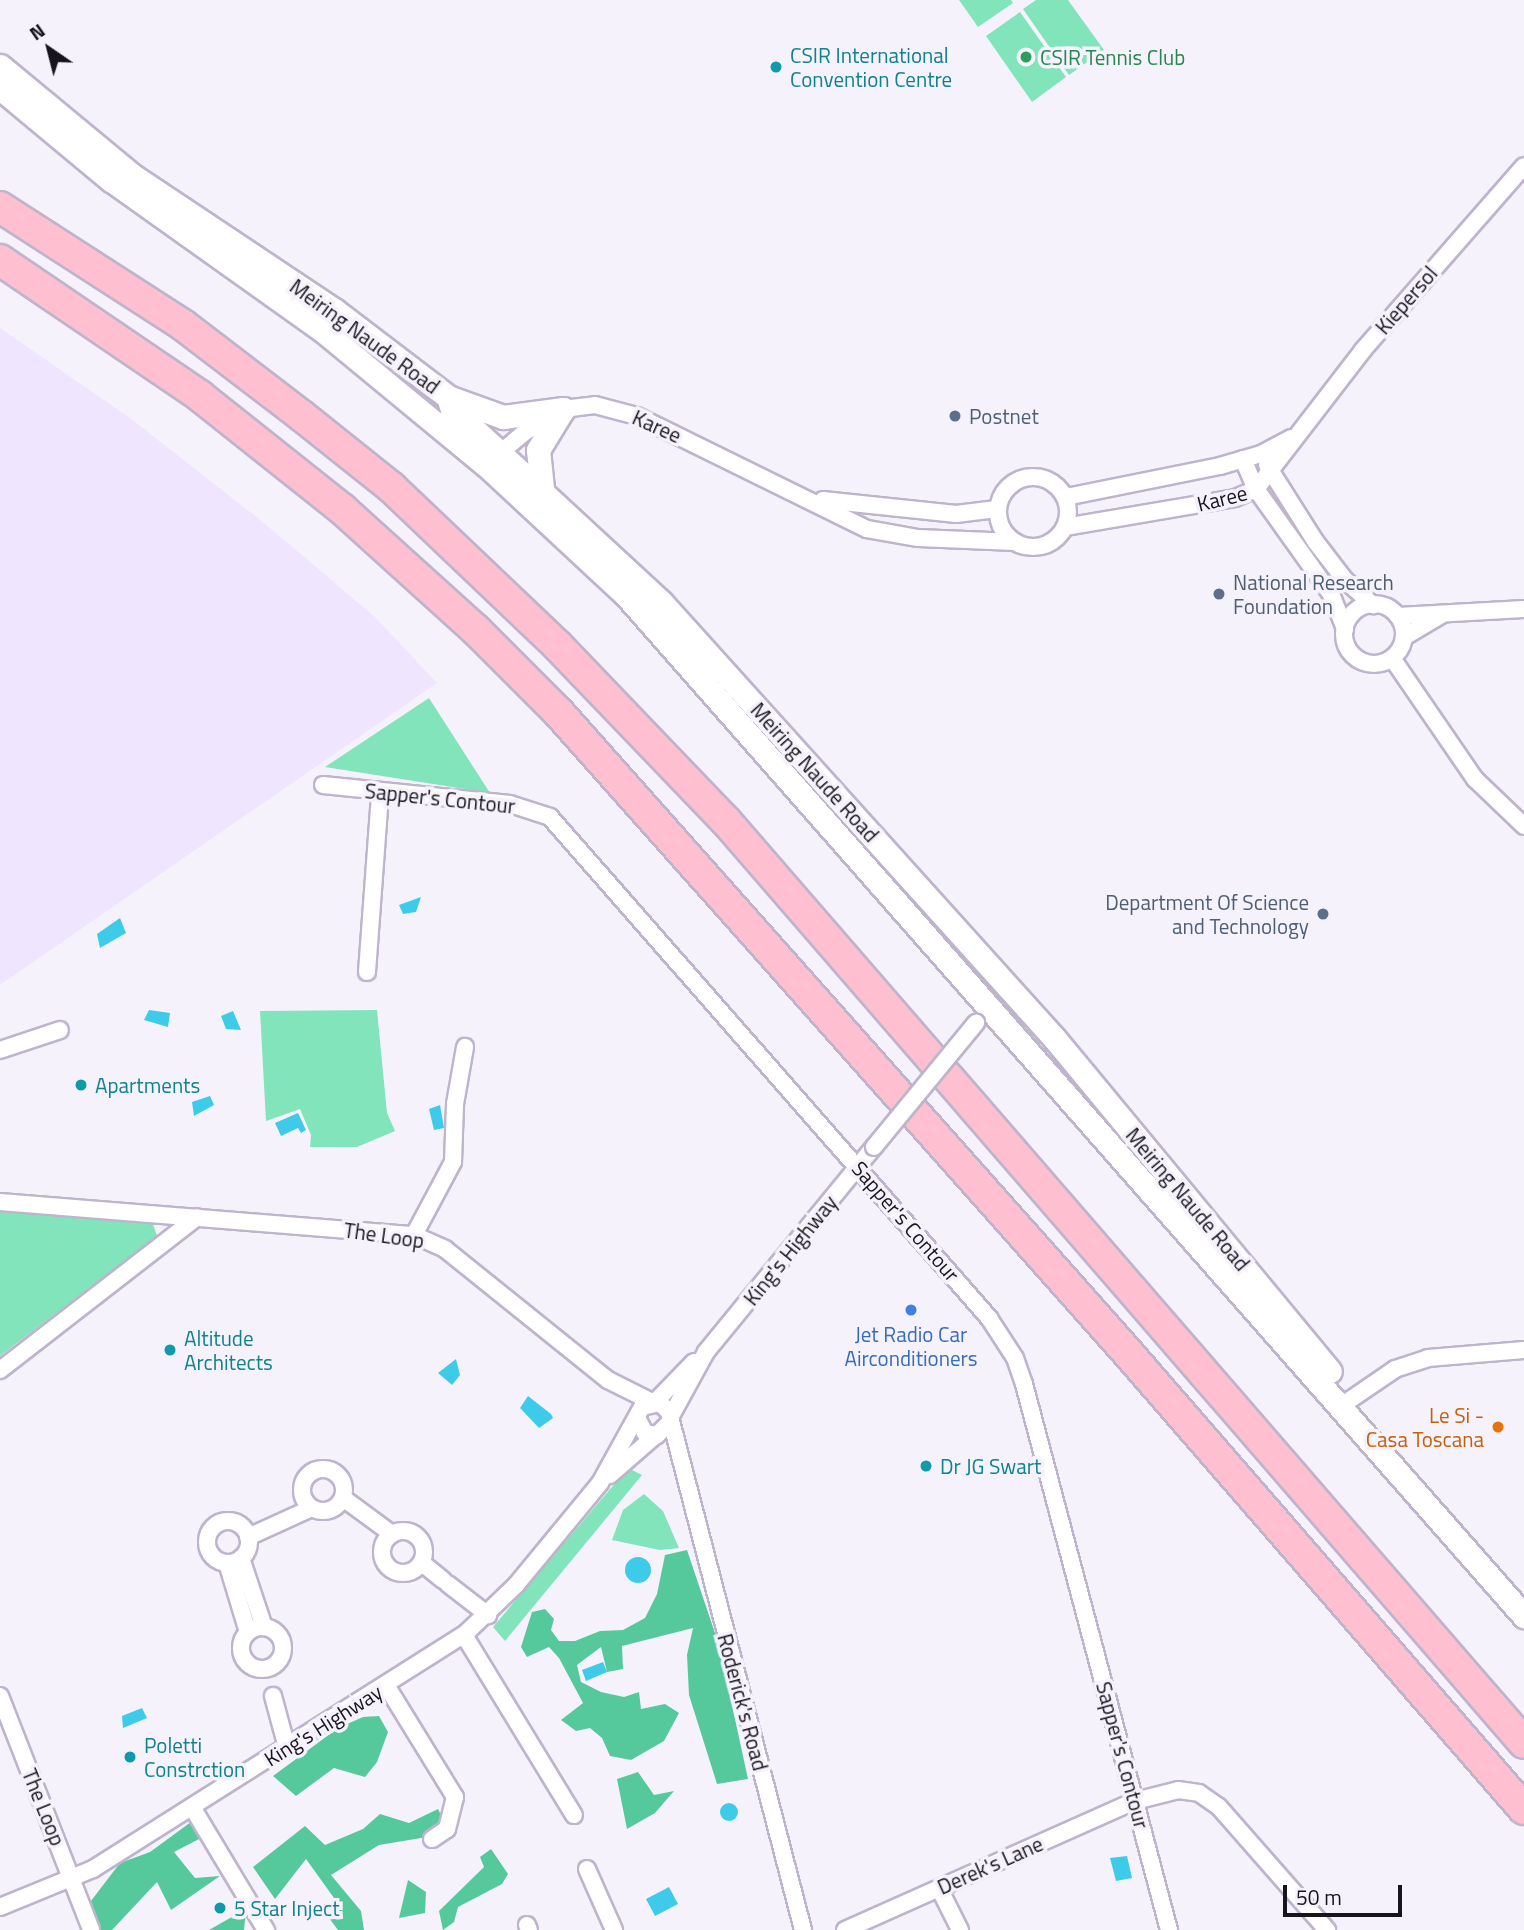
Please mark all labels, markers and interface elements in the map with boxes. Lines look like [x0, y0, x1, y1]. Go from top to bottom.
north arrow [14, 14, 84, 84]
text: N [23, 16, 50, 47]
place label: CSIR International Convention Centre [790, 42, 952, 92]
place label: CSIR Tennis Club [1040, 44, 1185, 70]
marker: CSIR Tennis Club [1018, 49, 1034, 65]
marker: CSIR International Convention Centre [768, 59, 784, 75]
street label: Kiepersol [1370, 261, 1442, 339]
street label: Meiring Naude Road [285, 273, 445, 399]
place label: Postnet [969, 403, 1039, 429]
street label: Karee [629, 404, 685, 448]
marker: Postnet [947, 408, 963, 424]
street label: Karee [1194, 480, 1250, 516]
place label: National Research Foundation [1233, 569, 1394, 619]
marker: National Research Foundation [1211, 586, 1227, 602]
street label: Meiring Naude Road [746, 697, 884, 847]
street label: Sapper's Contour [364, 778, 516, 818]
place label: Department Of Science and Technology [1105, 889, 1309, 939]
marker: Department Of Science and Technology [1315, 906, 1331, 922]
place label: Apartments [95, 1072, 200, 1098]
marker: Apartments [73, 1077, 89, 1093]
street label: Meiring Naude Road [1121, 1122, 1255, 1276]
street label: Sapper's Contour [847, 1156, 965, 1286]
street label: King's Highway [738, 1190, 842, 1310]
street label: The Loop [342, 1217, 426, 1253]
marker: Jet Radio Car Airconditioners [903, 1302, 919, 1318]
place label: Jet Radio Car Airconditioners [844, 1321, 978, 1371]
place label: Altitude Architects [184, 1325, 273, 1375]
marker: Altitude Architects [162, 1342, 178, 1358]
place label: Le Si - Casa Toscana [1366, 1402, 1484, 1452]
marker: Le Si - Casa Toscana [1490, 1419, 1506, 1435]
place label: Dr JG Swart [940, 1453, 1041, 1479]
marker: Dr JG Swart [918, 1458, 934, 1474]
street label: Roderick's Road [713, 1631, 773, 1773]
street label: King's Highway [259, 1679, 387, 1771]
street label: Sapper's Contour [1091, 1679, 1155, 1831]
place label: Poletti Constrction [144, 1732, 245, 1782]
marker: Poletti Constrction [122, 1749, 138, 1765]
street label: The Loop [17, 1765, 71, 1849]
street label: Derek's Lane [933, 1831, 1047, 1899]
scale bar [1286, 1870, 1405, 1914]
text: 50 m [1296, 1881, 1342, 1913]
place label: 5 Star Inject [234, 1895, 340, 1921]
marker: 5 Star Inject [212, 1900, 228, 1916]

